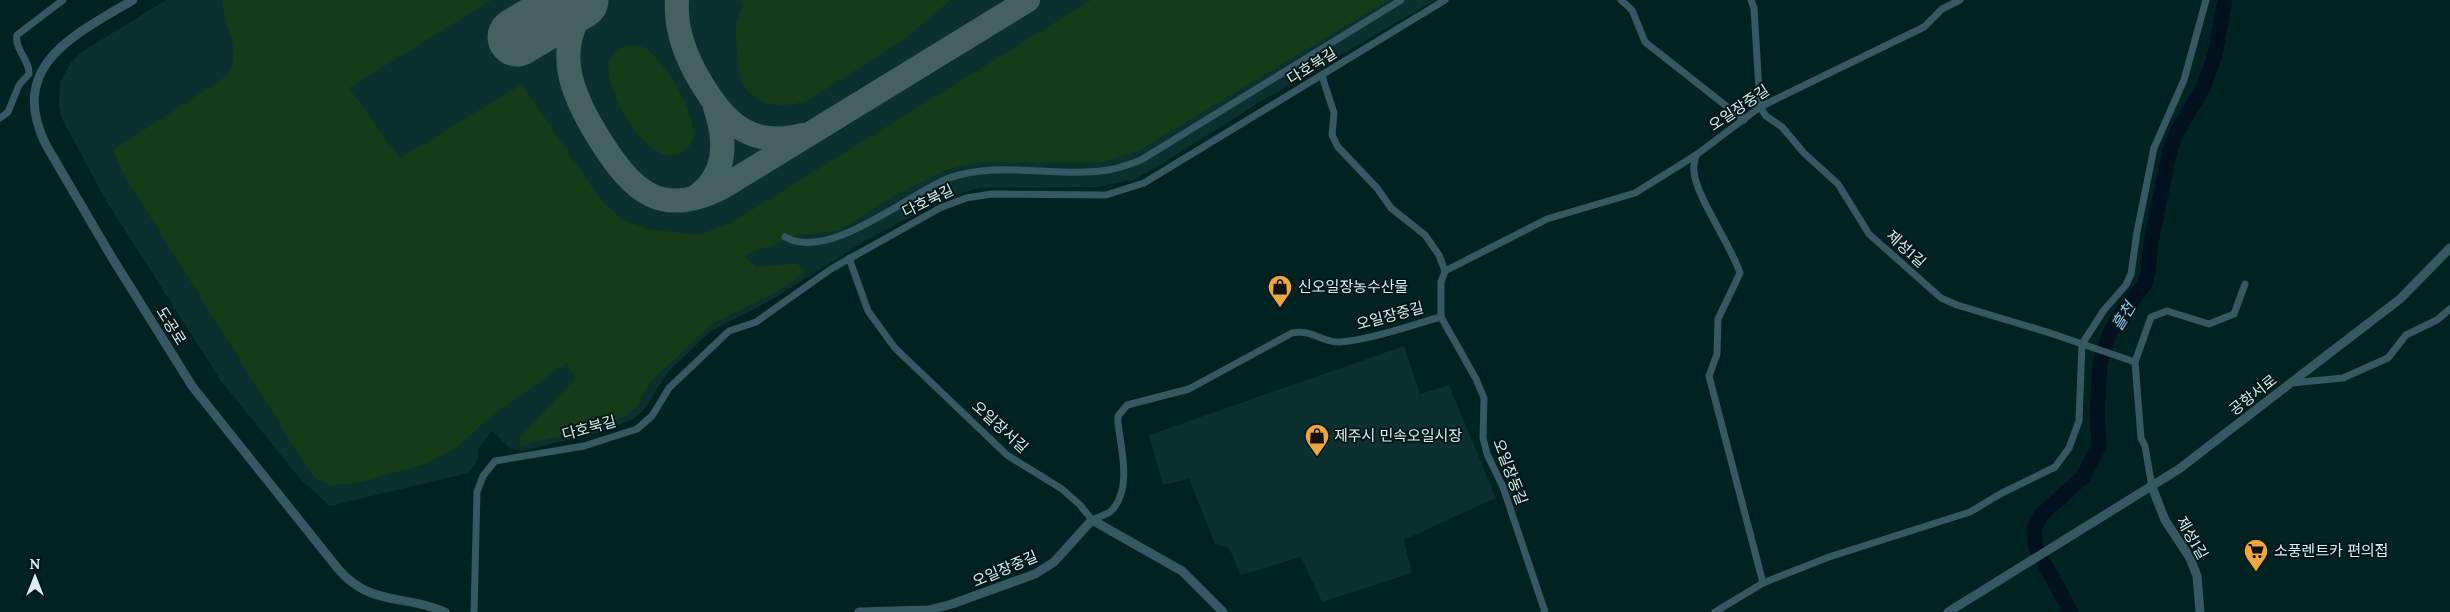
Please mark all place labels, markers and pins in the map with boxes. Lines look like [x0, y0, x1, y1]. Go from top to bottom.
shop icon: 신오일장농수산물 [1267, 274, 1293, 308]
place label: 신오일장농수산물 [1298, 277, 1408, 296]
shop icon: 제주시 민속오일시장 [1304, 423, 1330, 457]
place label: 제주시 민속오일시장 [1334, 426, 1462, 445]
supermarket icon: 소풍렌트카 편의접 [2243, 538, 2269, 572]
place label: 소풍렌트카 편의접 [2274, 541, 2388, 560]

